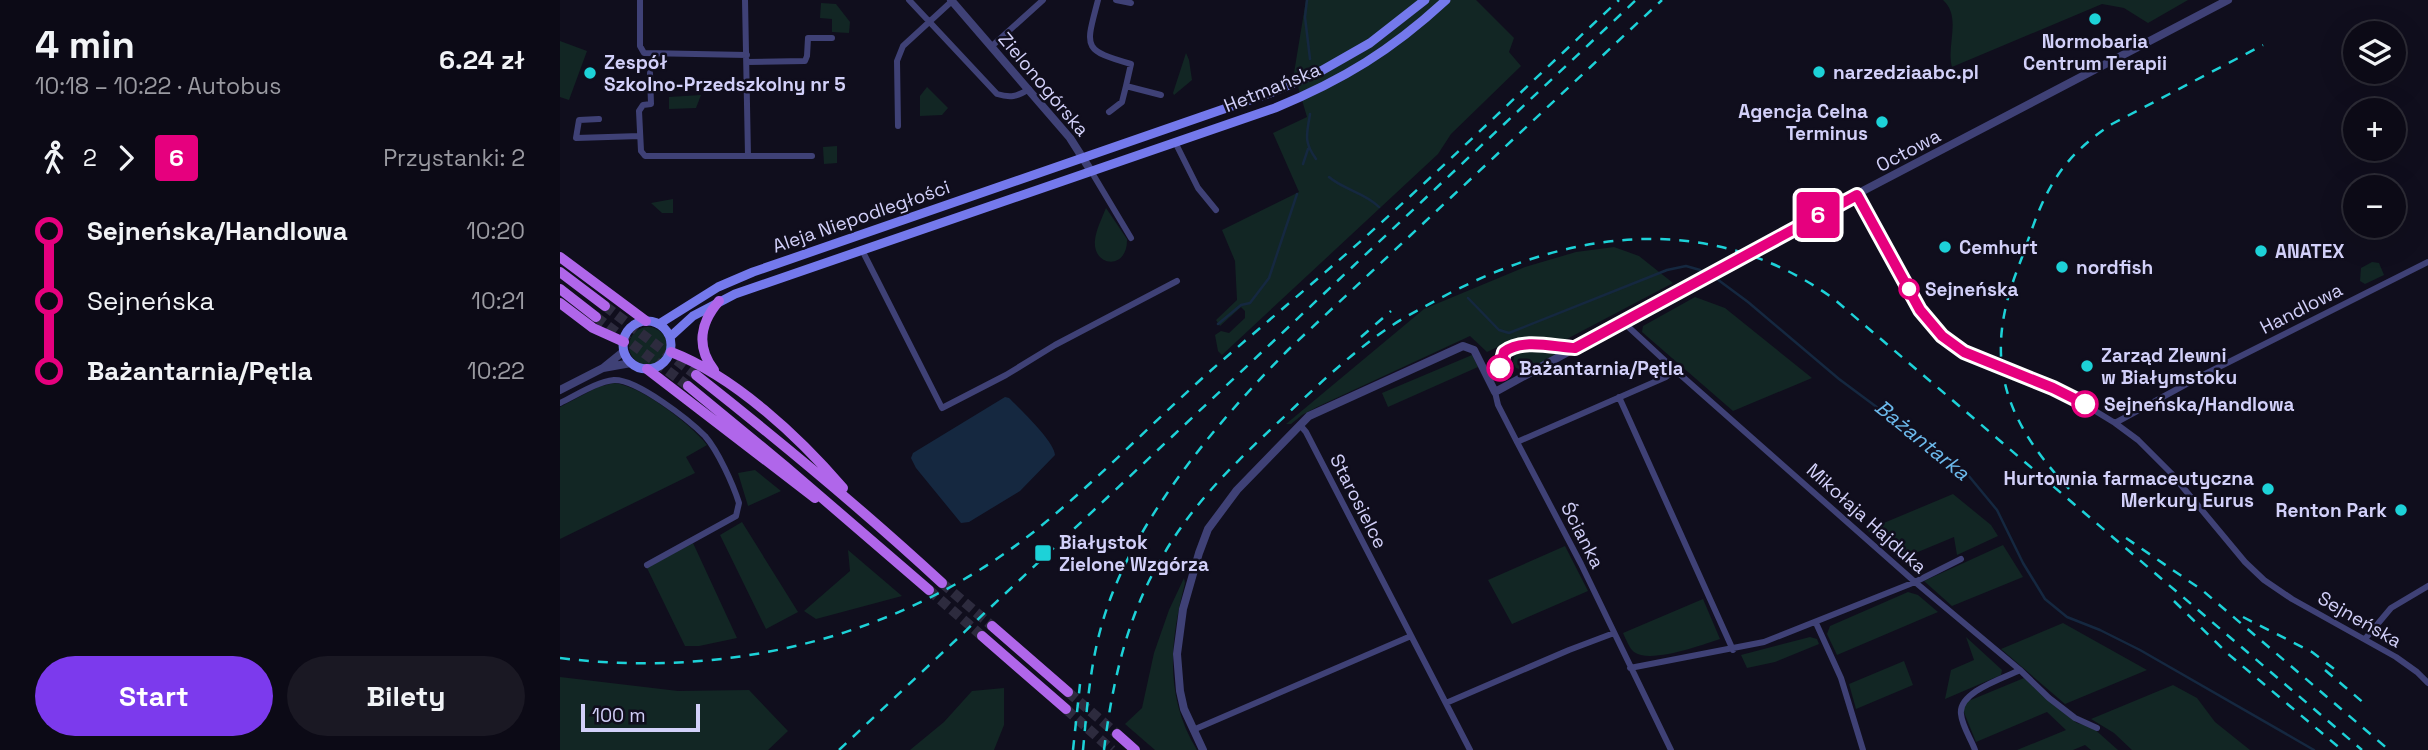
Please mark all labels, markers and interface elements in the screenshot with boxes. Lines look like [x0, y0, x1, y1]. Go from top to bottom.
marker: Normobaria Centrum Terapii [2087, 11, 2103, 27]
text: 4 min [35, 21, 135, 69]
map controls [2343, 21, 2406, 238]
button: layers [2343, 21, 2406, 84]
street label: Zielonogórska [993, 27, 1095, 142]
place label: Normobaria Centrum Terapii [2023, 29, 2167, 76]
text: 6.24 zł [439, 43, 525, 77]
place label: Zespół Szkolno-Przedszkolny nr 5 [604, 50, 846, 97]
street label: Hetmańska [1220, 57, 1324, 118]
place label: narzedziaabc.pl [1833, 60, 1979, 85]
marker: narzedziaabc.pl [1811, 64, 1827, 80]
marker: Zespół Szkolno-Przedszkolny nr 5 [582, 65, 598, 81]
text: 10:18 – 10:22 · Autobus [35, 71, 281, 101]
button: + [2343, 98, 2406, 161]
place label: Agencja Celna Terminus [1738, 99, 1868, 146]
marker: Agencja Celna Terminus [1874, 114, 1890, 130]
street label: Octowa [1872, 123, 1945, 178]
icon: walk [35, 139, 73, 177]
icon: forward [107, 139, 145, 177]
text: 6 [169, 142, 184, 173]
text: 2 [83, 143, 97, 173]
text: Przystanki: 2 [383, 143, 525, 173]
street label: Aleja Niepodległości [769, 174, 953, 259]
button: − [2343, 175, 2406, 238]
line badge: 6 [1795, 192, 1841, 238]
text: 6 [1811, 199, 1825, 230]
text: Sejneńska/Handlowa [87, 214, 348, 248]
text: 10:20 [466, 216, 525, 246]
place label: Cemhurt [1959, 235, 2038, 260]
marker: Cemhurt [1937, 239, 1953, 255]
place label: ANATEX [2275, 239, 2345, 264]
marker: ANATEX [2253, 243, 2269, 259]
place label: nordfish [2076, 255, 2153, 280]
marker: nordfish [2054, 259, 2070, 275]
place label: Sejneńska [1925, 277, 2018, 302]
street label: Handlowa [2256, 277, 2347, 340]
marker: Sejneńska [1899, 279, 1919, 299]
text: Sejneńska [87, 284, 214, 318]
text: 10:21 [471, 286, 525, 316]
place label: Zarząd Zlewni w Białymstoku [2101, 343, 2237, 390]
text: Bażantarnia/Pętla [87, 354, 312, 388]
marker: Bażantarnia/Pętla [1487, 355, 1513, 381]
text: 10:22 [467, 356, 525, 386]
place label: Bażantarnia/Pętla [1519, 356, 1684, 381]
marker: Zarząd Zlewni w Białymstoku [2079, 358, 2095, 374]
marker: Sejneńska/Handlowa [2072, 391, 2098, 417]
place label: Sejneńska/Handlowa [2104, 392, 2295, 417]
water label: Bażantarka [1869, 393, 1976, 487]
street label: Starosielce [1324, 450, 1393, 553]
street label: Mikołaja Hajduka [1801, 458, 1932, 579]
place label: Hurtownia farmaceutyczna Merkury Eurus [2004, 466, 2254, 513]
marker: Hurtownia farmaceutyczna Merkury Eurus [2260, 481, 2276, 497]
street label: Ścianka [1555, 498, 1610, 573]
place label: Renton Park [2276, 498, 2387, 523]
marker: Renton Park [2393, 502, 2409, 518]
place label: Białystok Zielone Wzgórza [1059, 530, 1209, 577]
marker: Białystok Zielone Wzgórza [1033, 543, 1053, 563]
street label: Sejneńska [2313, 585, 2406, 654]
button: Start [35, 656, 273, 736]
button: Bilety [287, 656, 525, 736]
scale bar [581, 701, 700, 733]
text: 100 m [592, 703, 646, 728]

